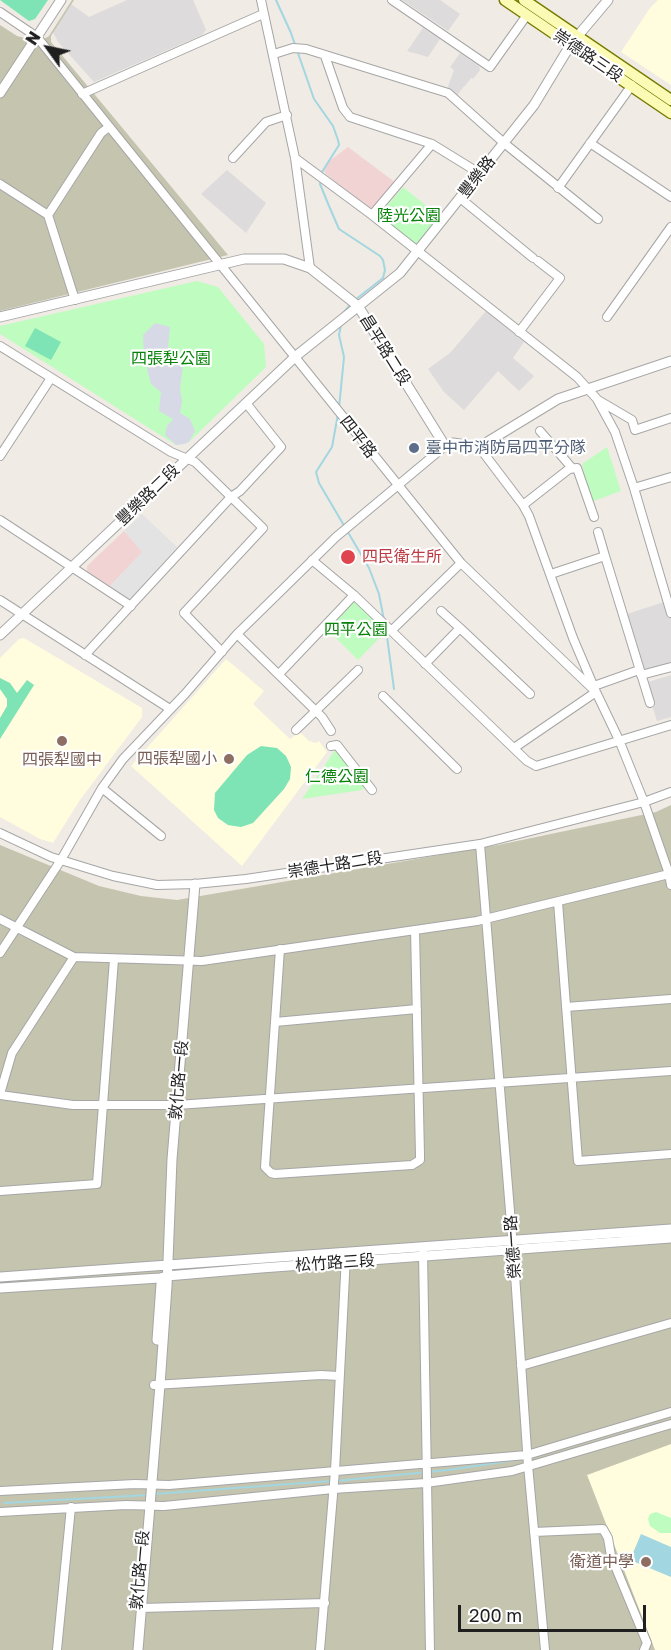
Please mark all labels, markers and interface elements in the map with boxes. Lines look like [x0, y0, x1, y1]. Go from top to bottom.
north arrow [18, 18, 78, 78]
street label: 崇德路三段 [549, 26, 627, 86]
text: N [21, 28, 45, 49]
street label: 豐樂路 [455, 152, 499, 202]
park label: 陸光公園 [377, 206, 441, 226]
street label: 昌平路二段 [356, 311, 414, 389]
park label: 四張犁公園 [131, 349, 211, 369]
street label: 四平路 [336, 412, 380, 462]
place label: 臺中市消防局四平分隊 [426, 438, 586, 458]
marker: 臺中市消防局四平分隊 [407, 441, 421, 455]
street label: 豐樂路二段 [113, 460, 183, 530]
place label: 四民衛生所 [362, 547, 442, 567]
marker: 四民衛生所 [339, 548, 357, 566]
park label: 四平公園 [324, 620, 388, 640]
marker: 四張犁國中 [55, 734, 69, 748]
place label: 四張犁國小 [137, 749, 217, 769]
place label: 四張犁國中 [22, 750, 102, 770]
marker: 四張犁國小 [222, 752, 236, 766]
park label: 仁德公園 [305, 767, 369, 787]
street label: 崇德十路二段 [286, 848, 384, 882]
street label: 敦化路一段 [166, 1039, 192, 1121]
street label: 榮德一路 [501, 1214, 525, 1280]
street label: 松竹路三段 [294, 1251, 376, 1275]
street label: 敦化路一段 [127, 1529, 153, 1611]
place label: 衛道中學 [570, 1552, 634, 1572]
marker: 衛道中學 [639, 1555, 653, 1569]
scale bar [461, 1593, 648, 1631]
text: 200 m [469, 1604, 522, 1626]

